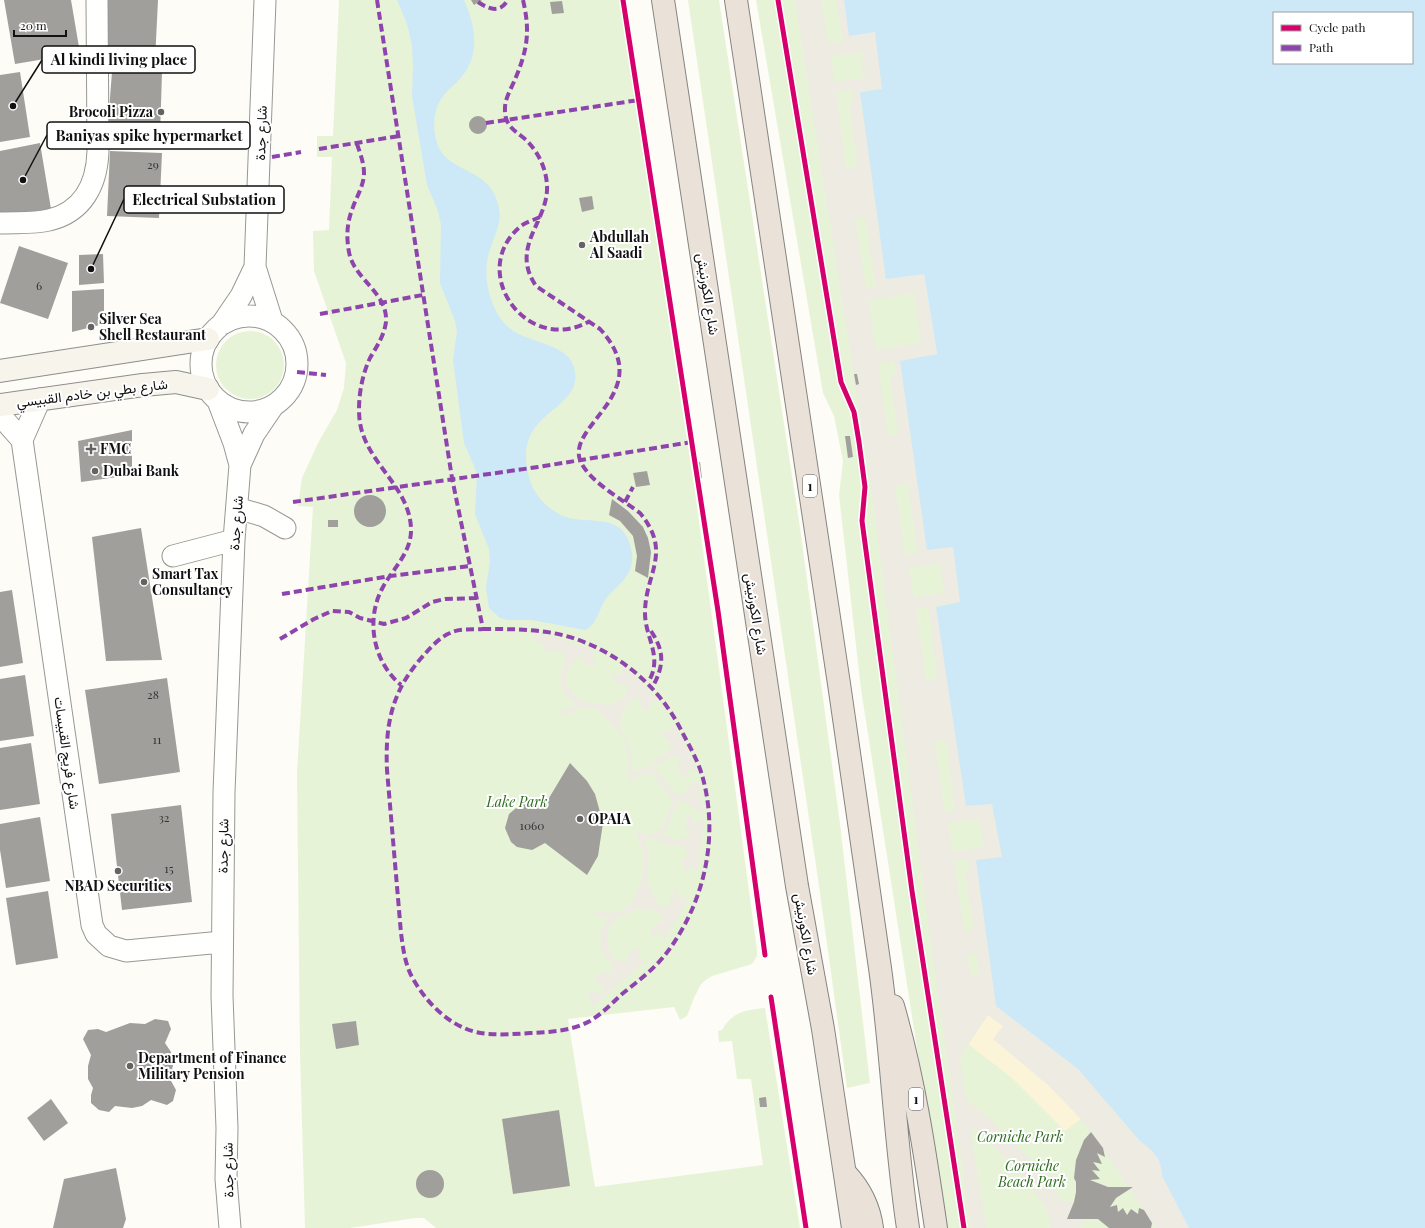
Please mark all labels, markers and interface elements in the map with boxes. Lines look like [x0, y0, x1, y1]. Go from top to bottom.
scale bar [14, 12, 66, 38]
legend [1273, 12, 1413, 64]
text: 20 m [20, 17, 47, 33]
text: Cycle path [1309, 19, 1366, 35]
text: Path [1309, 39, 1333, 55]
callout: Al kindi living place [42, 46, 195, 73]
text: Al kindi living place [50, 49, 188, 69]
place label: Brocoli Pizza [69, 102, 154, 121]
street label: شارع جدة [250, 105, 273, 161]
marker: Brocoli Pizza [156, 107, 166, 117]
callout: Baniyas spike hypermarket [47, 122, 250, 149]
text: Baniyas spike hypermarket [56, 125, 243, 145]
house number: 29 [147, 156, 159, 172]
callout: Electrical Substation [124, 186, 284, 213]
text: Electrical Substation [132, 189, 277, 209]
place label: Abdullah Al Saadi [589, 227, 649, 262]
marker: Abdullah Al Saadi [577, 240, 587, 250]
street label: شارع الكورنيش [691, 252, 724, 336]
house number: 6 [36, 277, 42, 293]
place label: Silver Sea Shell Restaurant [99, 309, 206, 344]
marker: Silver Sea Shell Restaurant [86, 322, 96, 332]
street label: شارع بطي بن خادم القبيسي [15, 374, 169, 414]
place label: FMC [100, 439, 131, 458]
marker: FMC [85, 443, 97, 455]
place label: Dubai Bank [103, 461, 180, 480]
marker: Dubai Bank [90, 466, 100, 476]
road number: 1 [803, 475, 817, 497]
street label: شارع جدة [224, 495, 249, 551]
place label: Smart Tax Consultancy [152, 564, 233, 599]
street label: شارع الكورنيش [739, 572, 772, 656]
marker: Smart Tax Consultancy [139, 577, 149, 587]
house number: 28 [147, 686, 159, 702]
street label: شارع فريج القبيسات [48, 695, 85, 811]
house number: 11 [153, 731, 162, 747]
park label: Lake Park [486, 792, 547, 811]
house number: 32 [158, 809, 170, 825]
place label: OPAIA [588, 809, 631, 828]
marker: OPAIA [575, 814, 585, 824]
house number: 1060 [519, 817, 545, 833]
street label: شارع جدة [213, 818, 234, 874]
house number: 15 [164, 860, 174, 876]
marker: NBAD Securities [113, 866, 123, 876]
place label: NBAD Securities [65, 876, 171, 895]
street label: شارع الكورنيش [788, 892, 823, 977]
place label: Department of Finance Military Pension [138, 1048, 287, 1083]
marker: Department of Finance Military Pension [125, 1061, 135, 1071]
road number: 1 [909, 1088, 923, 1110]
park label: Corniche Park [977, 1127, 1063, 1146]
street label: شارع جدة [218, 1142, 239, 1198]
park label: Corniche Beach Park [997, 1156, 1066, 1191]

